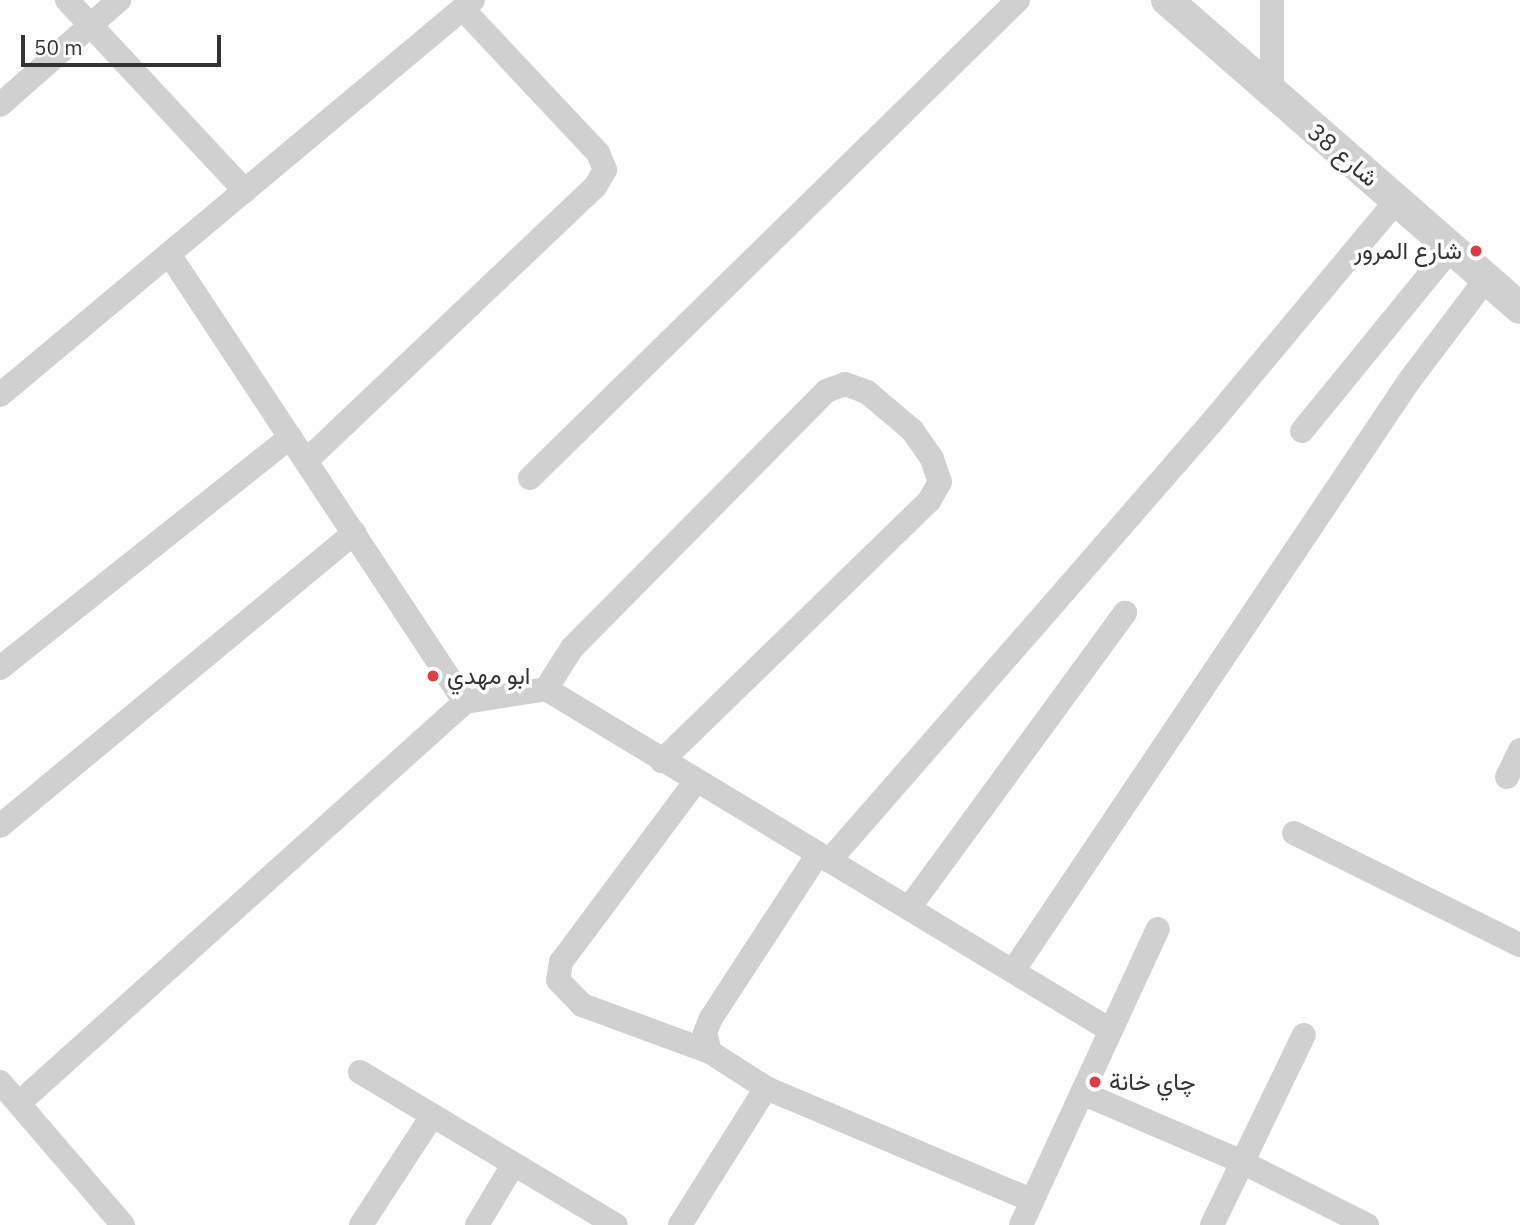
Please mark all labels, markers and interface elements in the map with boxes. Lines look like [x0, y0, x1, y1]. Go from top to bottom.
scale bar [24, 21, 224, 65]
text: 50 m [34, 33, 83, 61]
street label: شارع 38 [1302, 117, 1384, 193]
place label: شارع المرور [1354, 237, 1462, 265]
marker: شارع المرور [1468, 243, 1484, 259]
place label: ابو مهدي [447, 662, 530, 690]
marker: ابو مهدي [425, 668, 441, 684]
place label: چاي خانة [1109, 1068, 1196, 1096]
marker: چاي خانة [1087, 1074, 1103, 1090]

